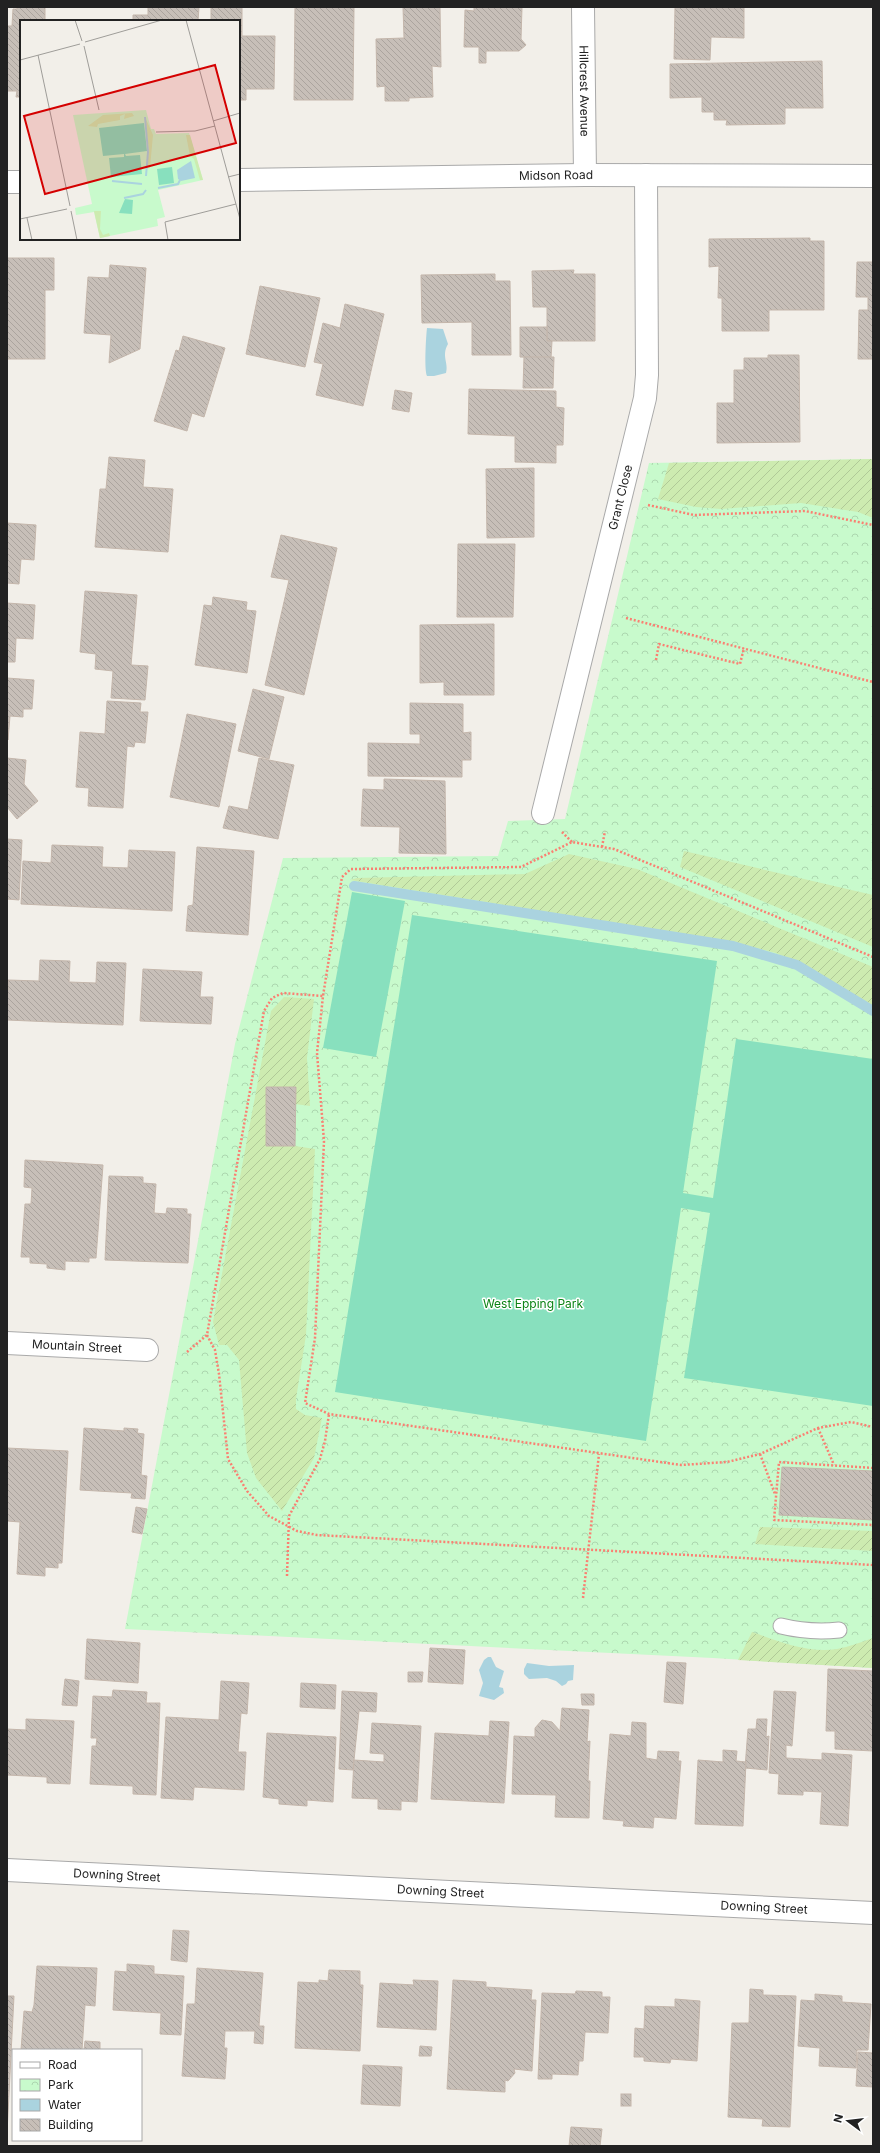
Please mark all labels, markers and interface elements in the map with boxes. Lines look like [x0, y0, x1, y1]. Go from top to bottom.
inset map [20, 20, 240, 240]
street label: Hillcrest Avenue [576, 45, 593, 137]
street label: Midson Road [519, 167, 593, 183]
street label: Grant Close [605, 463, 635, 532]
park label: West Epping Park [483, 1296, 583, 1311]
street label: Mountain Street [31, 1336, 122, 1356]
street label: Downing Street [73, 1865, 161, 1885]
street label: Downing Street [397, 1881, 484, 1901]
street label: Downing Street [720, 1897, 808, 1917]
legend [12, 2049, 142, 2141]
text: Road [48, 2057, 77, 2072]
text: Park [48, 2077, 74, 2092]
text: Water [48, 2097, 82, 2112]
north arrow [828, 2101, 868, 2141]
text: N [830, 2113, 846, 2124]
text: Building [48, 2117, 93, 2132]

